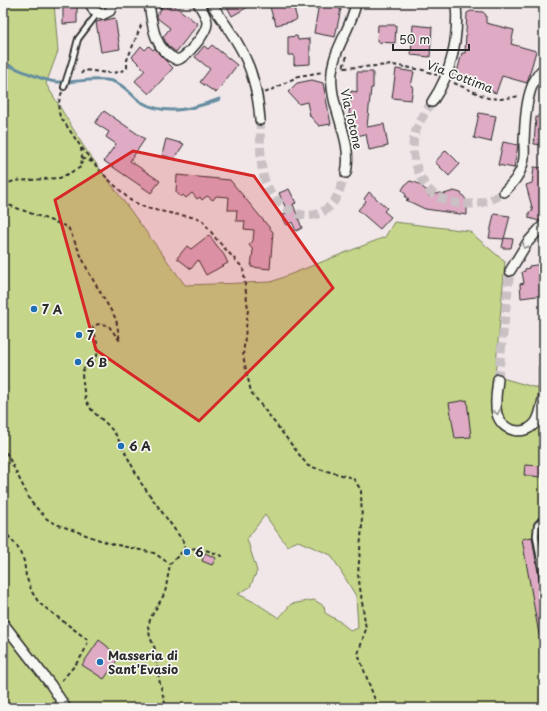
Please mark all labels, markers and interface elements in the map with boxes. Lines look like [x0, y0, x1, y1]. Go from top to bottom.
scale bar [393, 26, 469, 52]
text: 50 m [399, 30, 430, 48]
street label: Via Cottima [424, 55, 496, 97]
street label: Via Totone [336, 87, 368, 151]
one-way arrow [523, 242, 530, 249]
place label: 7 A [42, 300, 63, 318]
marker: 7 A [29, 304, 39, 314]
place label: 7 [87, 326, 94, 344]
marker: 7 [74, 330, 84, 340]
place label: 6 B [86, 353, 107, 371]
marker: 6 B [73, 357, 83, 367]
one-way arrow [493, 408, 501, 415]
place label: 6 A [129, 437, 151, 455]
marker: 6 A [116, 441, 126, 451]
place label: 6 [195, 543, 204, 561]
marker: 6 [182, 547, 192, 557]
place label: Masseria di Sant'Evasio [108, 646, 178, 678]
marker: Masseria di Sant'Evasio [95, 657, 105, 667]

